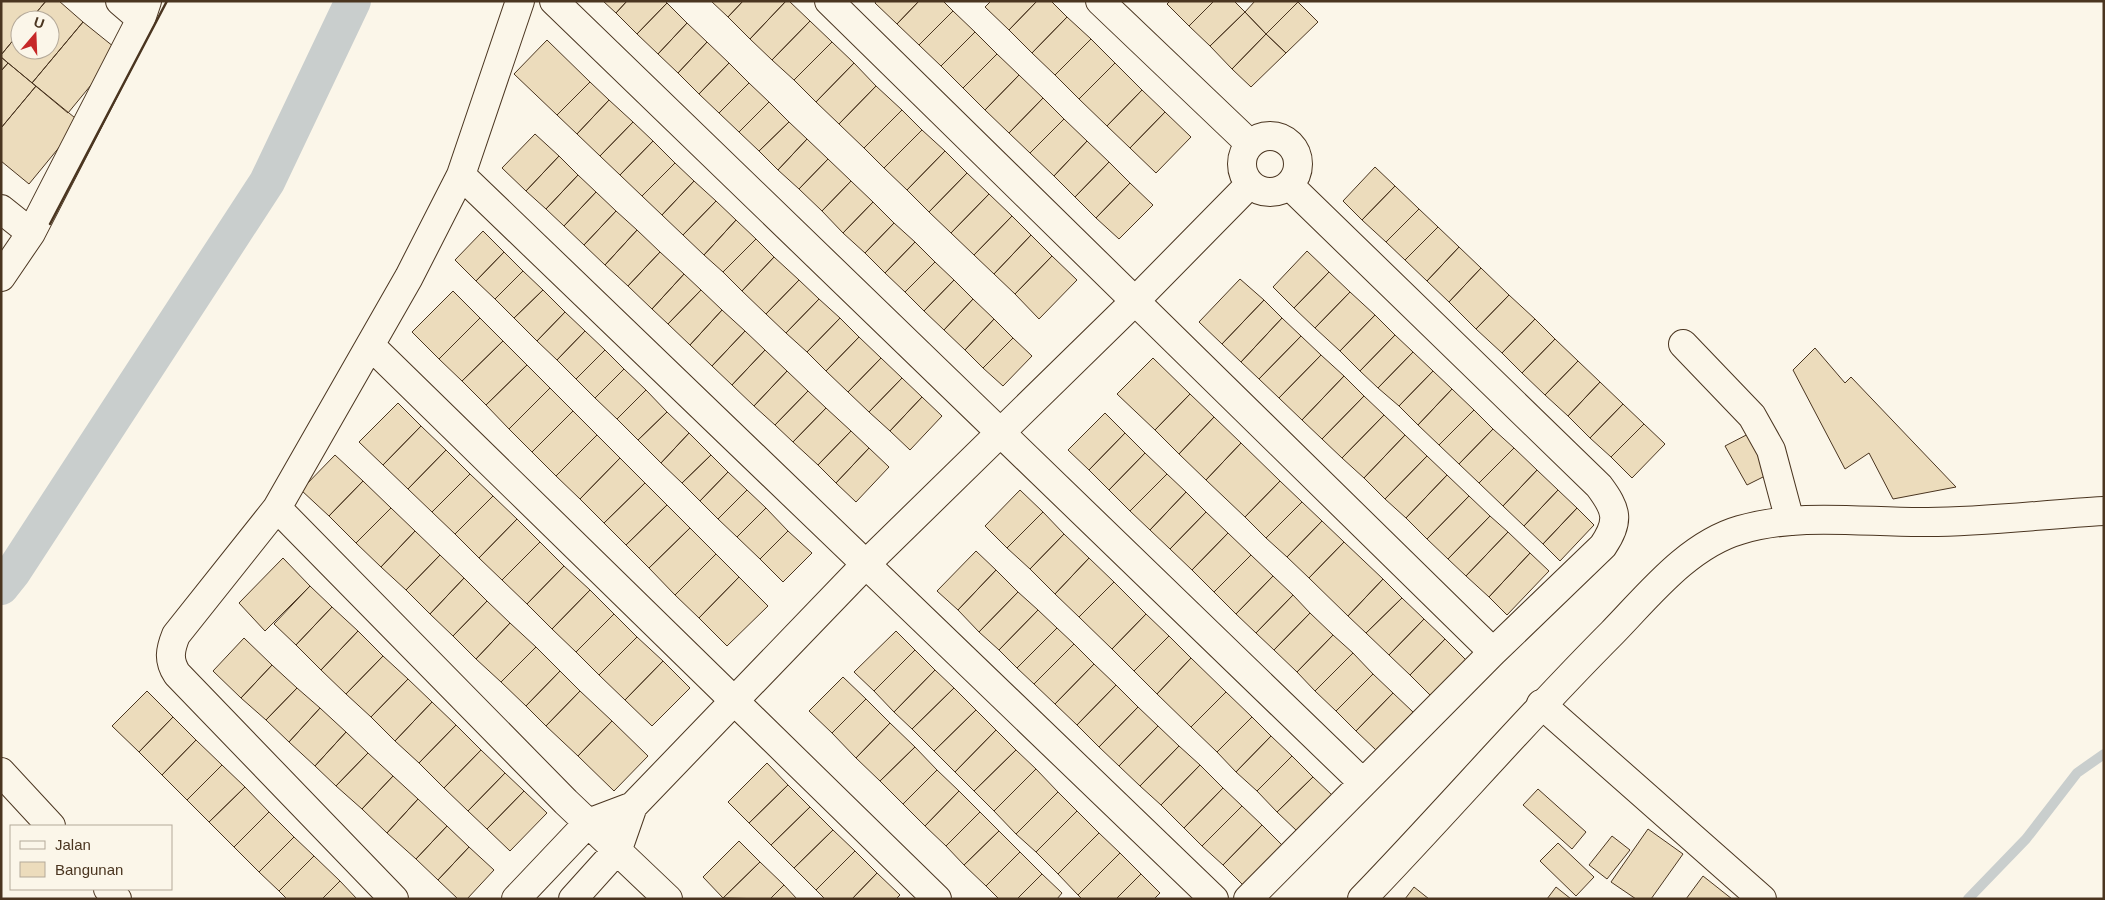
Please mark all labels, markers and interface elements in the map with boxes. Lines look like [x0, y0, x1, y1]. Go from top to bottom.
north arrow [10, 10, 60, 60]
text: U [32, 13, 47, 32]
legend [10, 825, 172, 890]
text: Jalan [55, 836, 91, 853]
text: Bangunan [55, 861, 123, 878]

